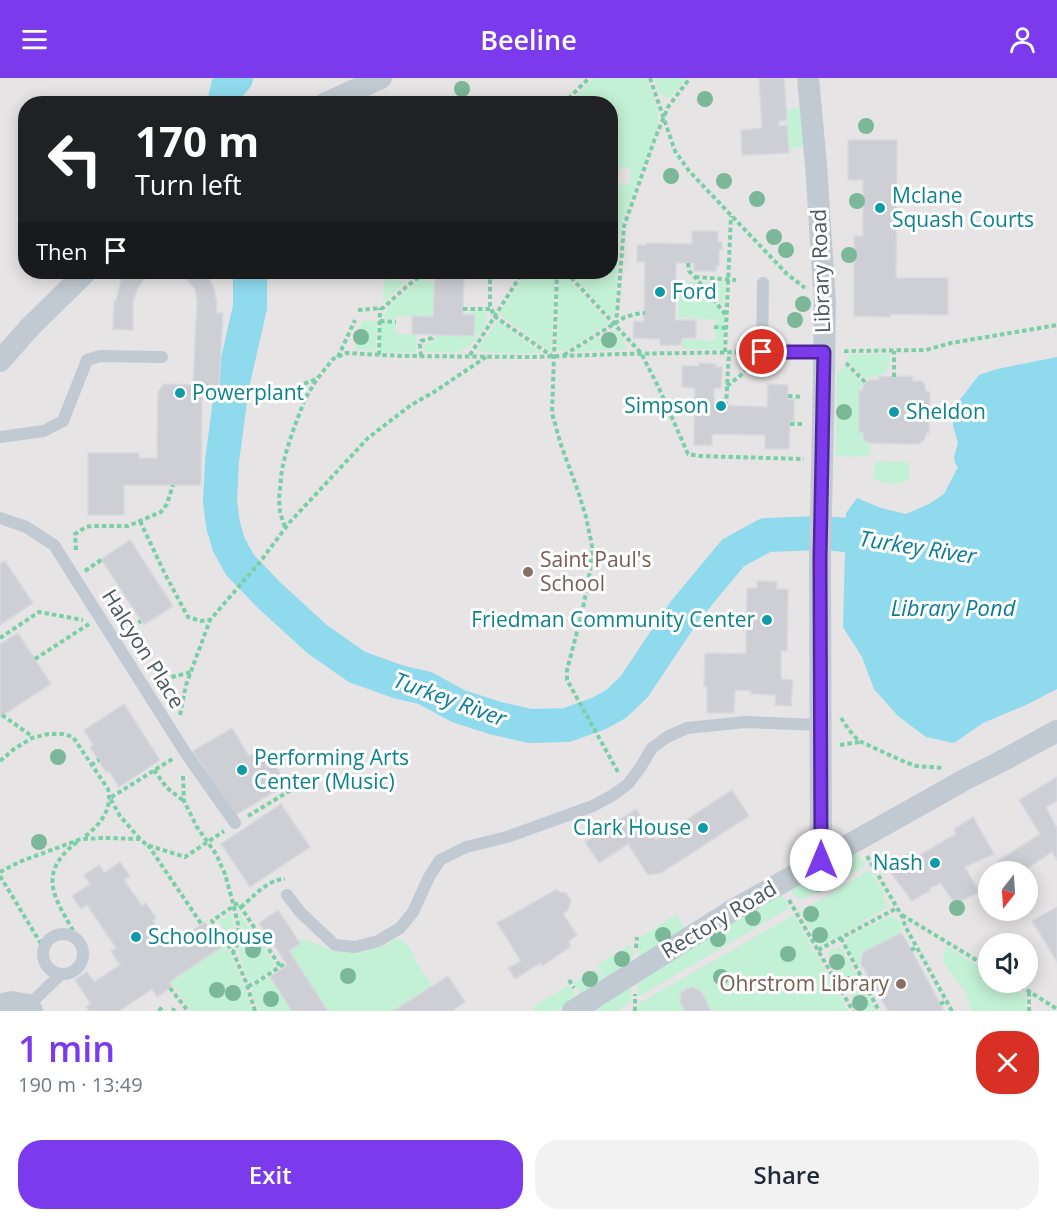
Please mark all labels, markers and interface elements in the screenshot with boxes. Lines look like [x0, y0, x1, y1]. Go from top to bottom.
text: Beeline [480, 21, 577, 58]
icon: menu [18, 23, 51, 56]
icon: person [1006, 23, 1039, 56]
text: 170 m [135, 112, 259, 169]
icon: left [36, 120, 114, 198]
text: Turn left [135, 166, 242, 203]
place label: Mclane Squash Courts [892, 181, 1034, 233]
marker: Mclane Squash Courts [873, 201, 887, 215]
street label: Library Road [804, 209, 836, 334]
icon: arrive [99, 234, 132, 267]
text: Then [36, 236, 87, 266]
place label: Ford [672, 277, 717, 305]
marker: Ford [653, 285, 667, 299]
pin [736, 326, 787, 377]
icon: arrive [745, 335, 778, 368]
place label: Powerplant [192, 378, 304, 406]
marker: Powerplant [173, 386, 187, 400]
place label: Simpson [624, 391, 709, 419]
place label: Sheldon [906, 397, 986, 425]
marker: Simpson [714, 399, 728, 413]
marker: Sheldon [887, 405, 901, 419]
water label: Turkey River [858, 522, 980, 570]
place label: Saint Paul's School [540, 545, 651, 597]
marker: Saint Paul's School [521, 565, 535, 579]
street label: Halcyon Place [96, 584, 192, 713]
water label: Library Pond [891, 592, 1017, 622]
place label: Friedman Community Center [471, 605, 755, 633]
marker: Friedman Community Center [760, 613, 774, 627]
water label: Turkey River [390, 664, 512, 733]
place label: Performing Arts Center (Music) [254, 743, 409, 795]
marker: Performing Arts Center (Music) [235, 763, 249, 777]
place label: Clark House [573, 813, 691, 841]
marker: Clark House [696, 821, 710, 835]
position arrow [789, 828, 853, 892]
place label: Nash [873, 848, 923, 876]
marker: Nash [928, 856, 942, 870]
north arrow [978, 861, 1038, 921]
map controls [978, 861, 1038, 993]
street label: Rectory Road [656, 874, 781, 965]
place label: Schoolhouse [148, 922, 273, 950]
marker: Schoolhouse [129, 930, 143, 944]
button: sound [978, 933, 1038, 993]
place label: Ohrstrom Library [719, 969, 889, 997]
marker: Ohrstrom Library [894, 977, 908, 991]
text: 1 min [18, 1024, 115, 1073]
button: close [976, 1031, 1039, 1094]
text: 190 m · 13:49 [18, 1071, 143, 1098]
button: Exit [18, 1140, 523, 1209]
button: Share [535, 1140, 1039, 1209]

